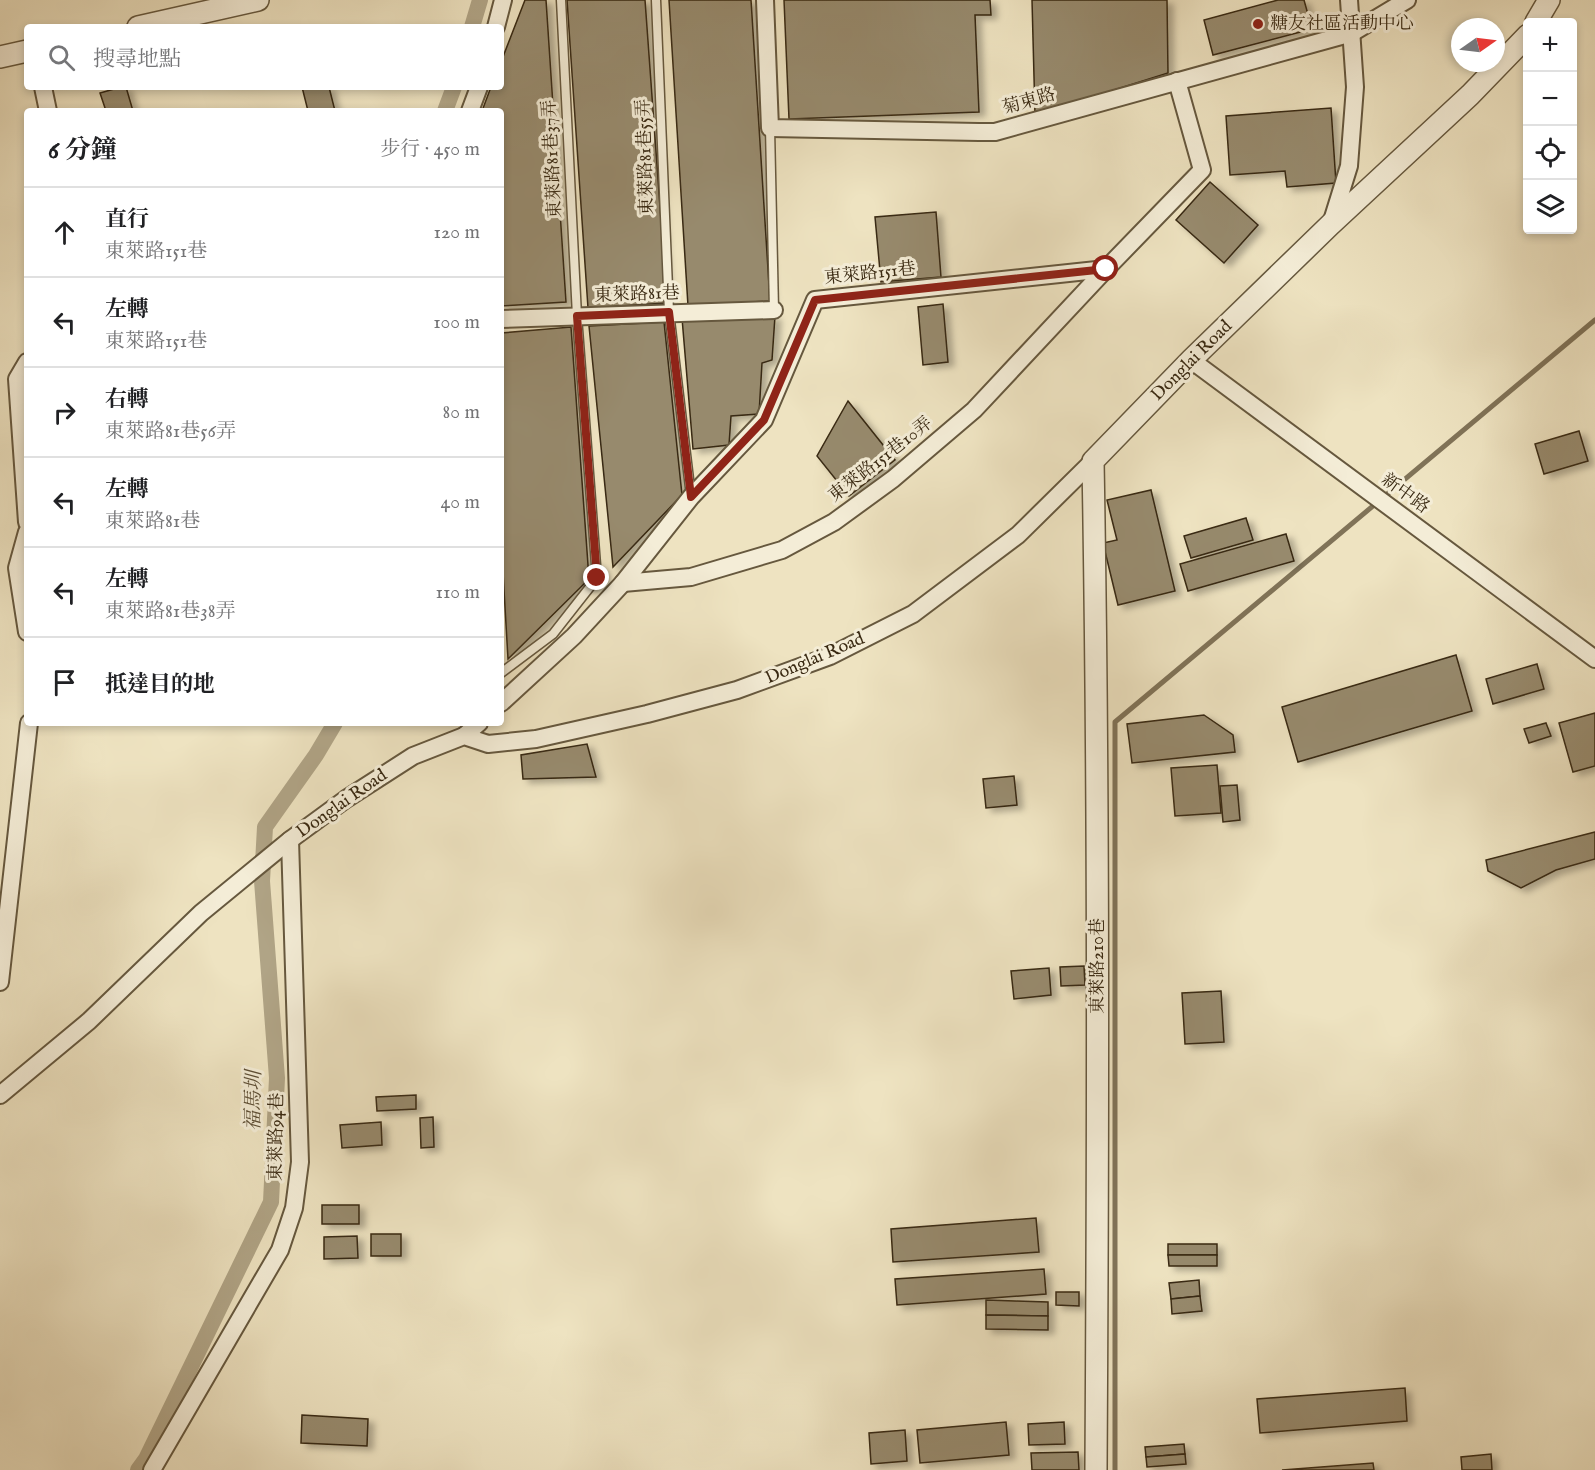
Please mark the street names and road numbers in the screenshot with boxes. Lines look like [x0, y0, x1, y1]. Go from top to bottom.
street label: 菊東路 [1000, 84, 1058, 120]
street label: 東萊路81巷55弄 [632, 98, 660, 216]
street label: 東萊路81巷37弄 [538, 99, 568, 219]
street label: 東萊路151巷 [823, 258, 917, 290]
street label: 東萊路81巷 [594, 282, 680, 308]
street label: Donglai Road [1147, 315, 1238, 406]
street label: 東萊路151巷10弄 [825, 412, 937, 508]
street label: 新中路 [1376, 469, 1434, 519]
street label: Donglai Road [762, 628, 868, 690]
street label: Donglai Road [292, 764, 392, 844]
street label: 東萊路210巷 [1087, 918, 1110, 1014]
street label: 東萊路94巷 [265, 1093, 289, 1181]

